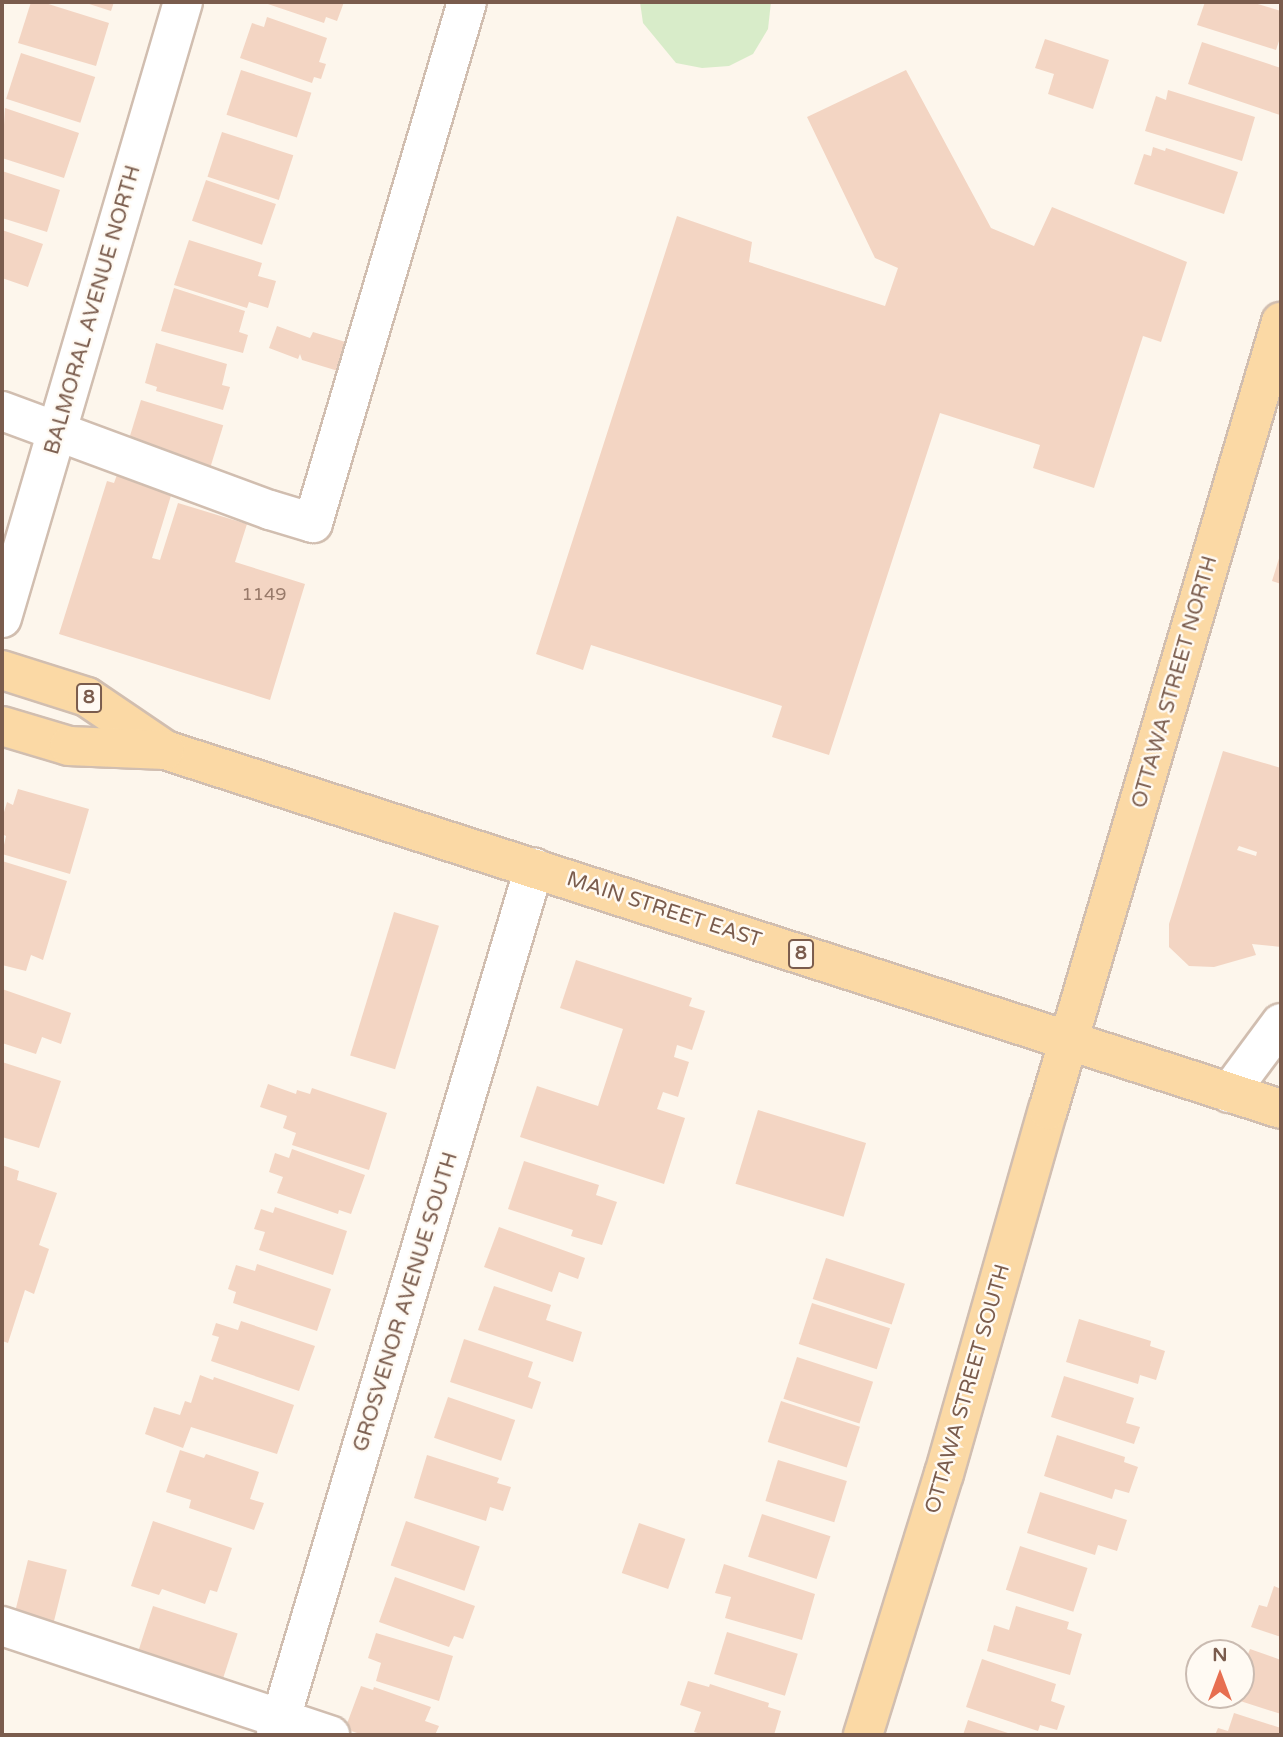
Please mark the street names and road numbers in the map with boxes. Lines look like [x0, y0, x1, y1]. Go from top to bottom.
street label: BALMORAL AVENUE NORTH [40, 162, 146, 458]
street label: OTTAWA STREET NORTH [1127, 553, 1223, 811]
road number: 8 [75, 682, 103, 713]
street label: MAIN STREET EAST [563, 867, 765, 953]
road number: 8 [787, 938, 815, 970]
street label: GROSVENOR AVENUE SOUTH [348, 1149, 464, 1455]
street label: OTTAWA STREET SOUTH [920, 1261, 1016, 1517]

